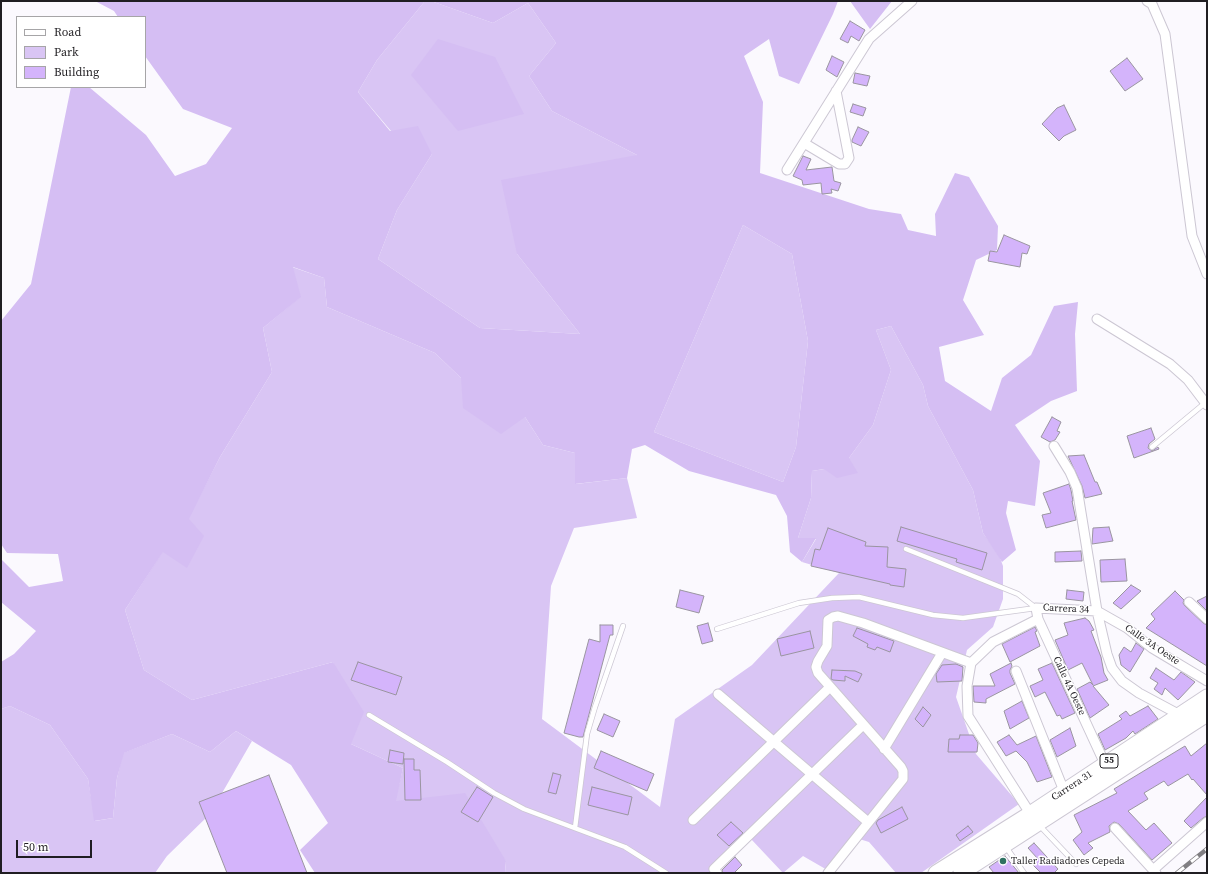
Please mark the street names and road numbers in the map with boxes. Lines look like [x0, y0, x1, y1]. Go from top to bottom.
street label: Carrera 34 [1043, 602, 1089, 616]
street label: Calle 3A Oeste [1122, 622, 1182, 668]
street label: Calle 4A Oeste [1050, 655, 1088, 717]
road number: 55 [1100, 754, 1118, 768]
street label: Carrera 31 [1049, 768, 1095, 804]

